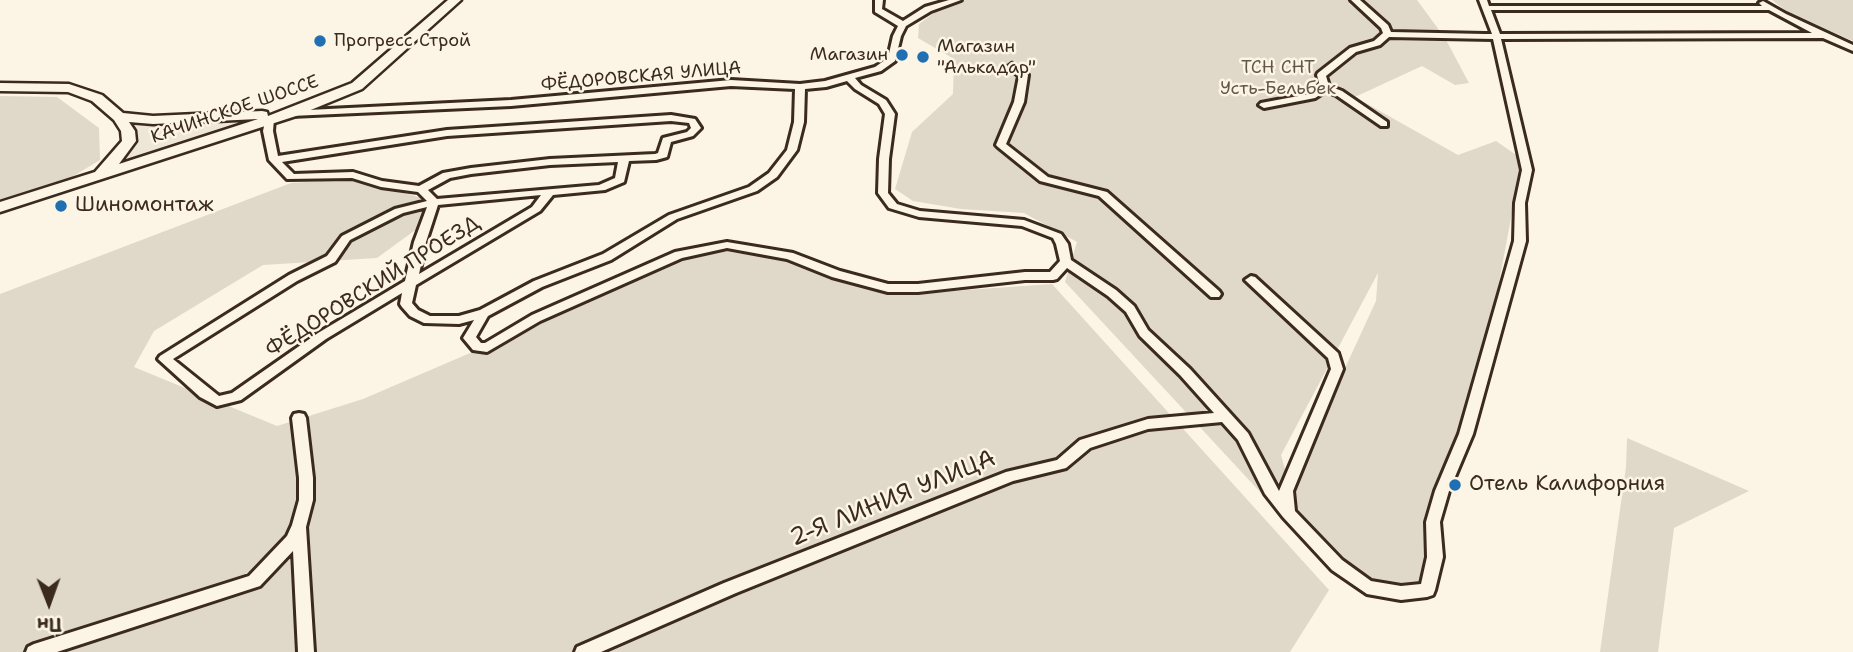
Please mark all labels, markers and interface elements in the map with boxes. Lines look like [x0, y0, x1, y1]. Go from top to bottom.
place label: Прогресс Строй [334, 30, 471, 52]
marker: Прогресс Строй [312, 33, 328, 49]
place label: Магазин "Алькадар" [937, 36, 1036, 78]
place label: Магазин [810, 44, 888, 66]
marker: Магазин [894, 47, 910, 63]
marker: Магазин "Алькадар" [915, 49, 931, 65]
street label: ФЁДОРОВСКАЯ УЛИЦА [540, 57, 742, 97]
park label: ТСН СНТ Усть-Бельбек [1220, 57, 1336, 100]
street label: КАЧИНСКОЕ ШОССЕ [148, 71, 322, 149]
place label: Шиномонтаж [75, 193, 214, 219]
marker: Шиномонтаж [53, 198, 69, 214]
street label: ФЁДОРОВСКИЙ ПРОЕЗД [261, 211, 485, 363]
street label: 2-Я ЛИНИЯ УЛИЦА [786, 445, 1000, 553]
place label: Отель Калифорния [1469, 472, 1665, 498]
marker: Отель Калифорния [1447, 477, 1463, 493]
north arrow [14, 568, 84, 638]
text: Пн [37, 612, 62, 637]

